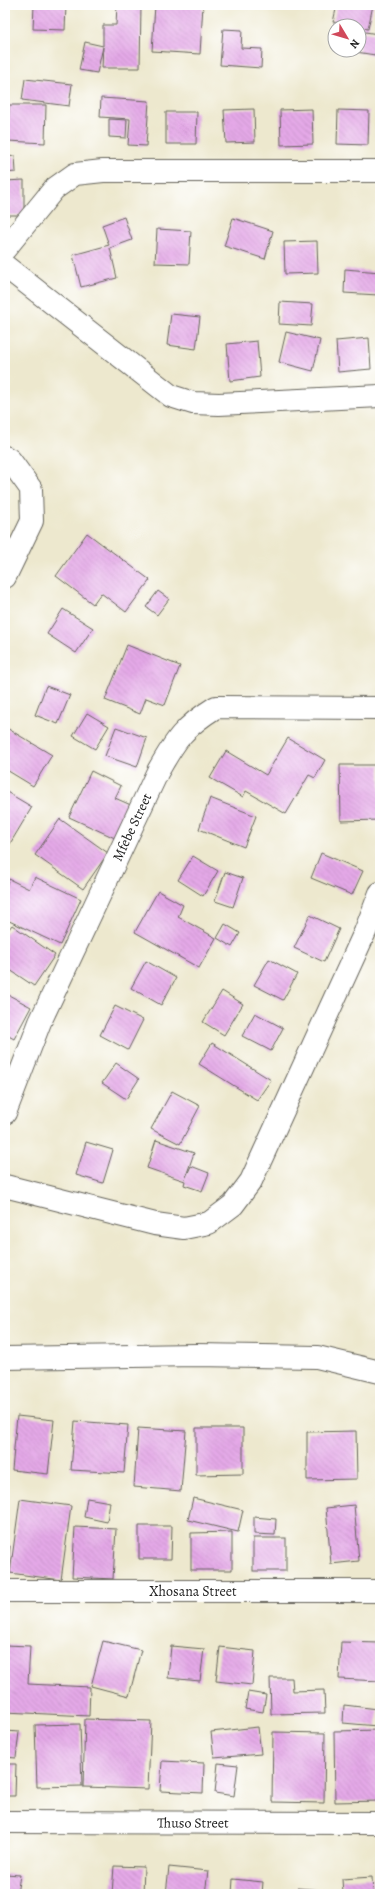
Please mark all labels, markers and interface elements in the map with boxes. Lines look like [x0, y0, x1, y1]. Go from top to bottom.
north arrow [327, 18, 367, 58]
text: N [346, 36, 363, 52]
street label: Mfebe Street [108, 789, 156, 864]
street label: Xhosana Street [149, 1582, 237, 1601]
street label: Thuso Street [157, 1813, 229, 1832]

